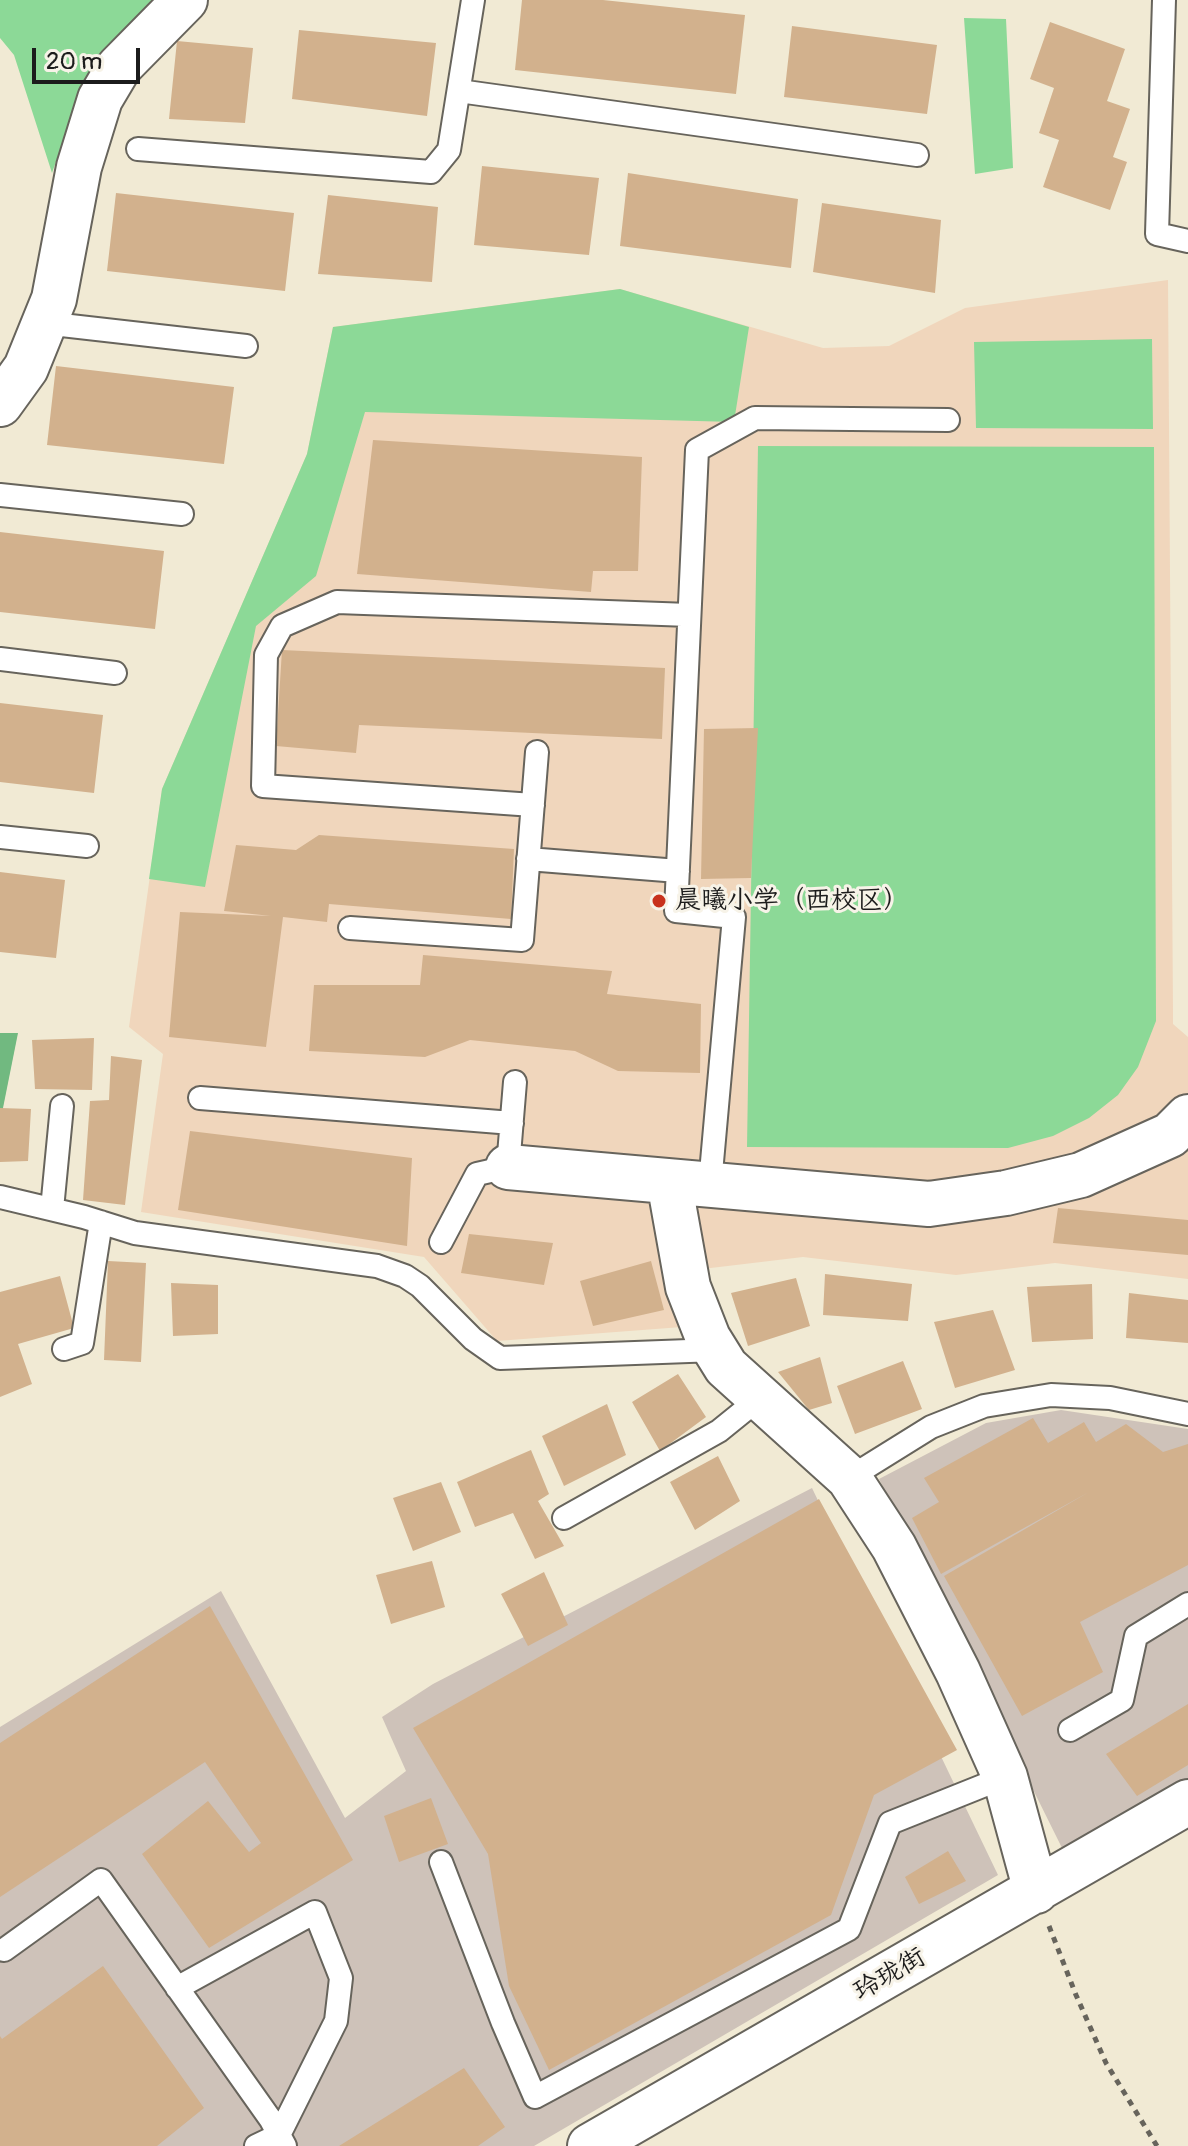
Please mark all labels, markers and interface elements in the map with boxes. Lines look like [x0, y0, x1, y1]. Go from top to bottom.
scale bar [36, 32, 144, 82]
text: 20 m [46, 47, 102, 76]
place label: 晨曦小学（西校区） [675, 885, 909, 917]
marker: 晨曦小学（西校区） [650, 892, 668, 910]
street label: 玲珑街 [848, 1942, 932, 2008]

